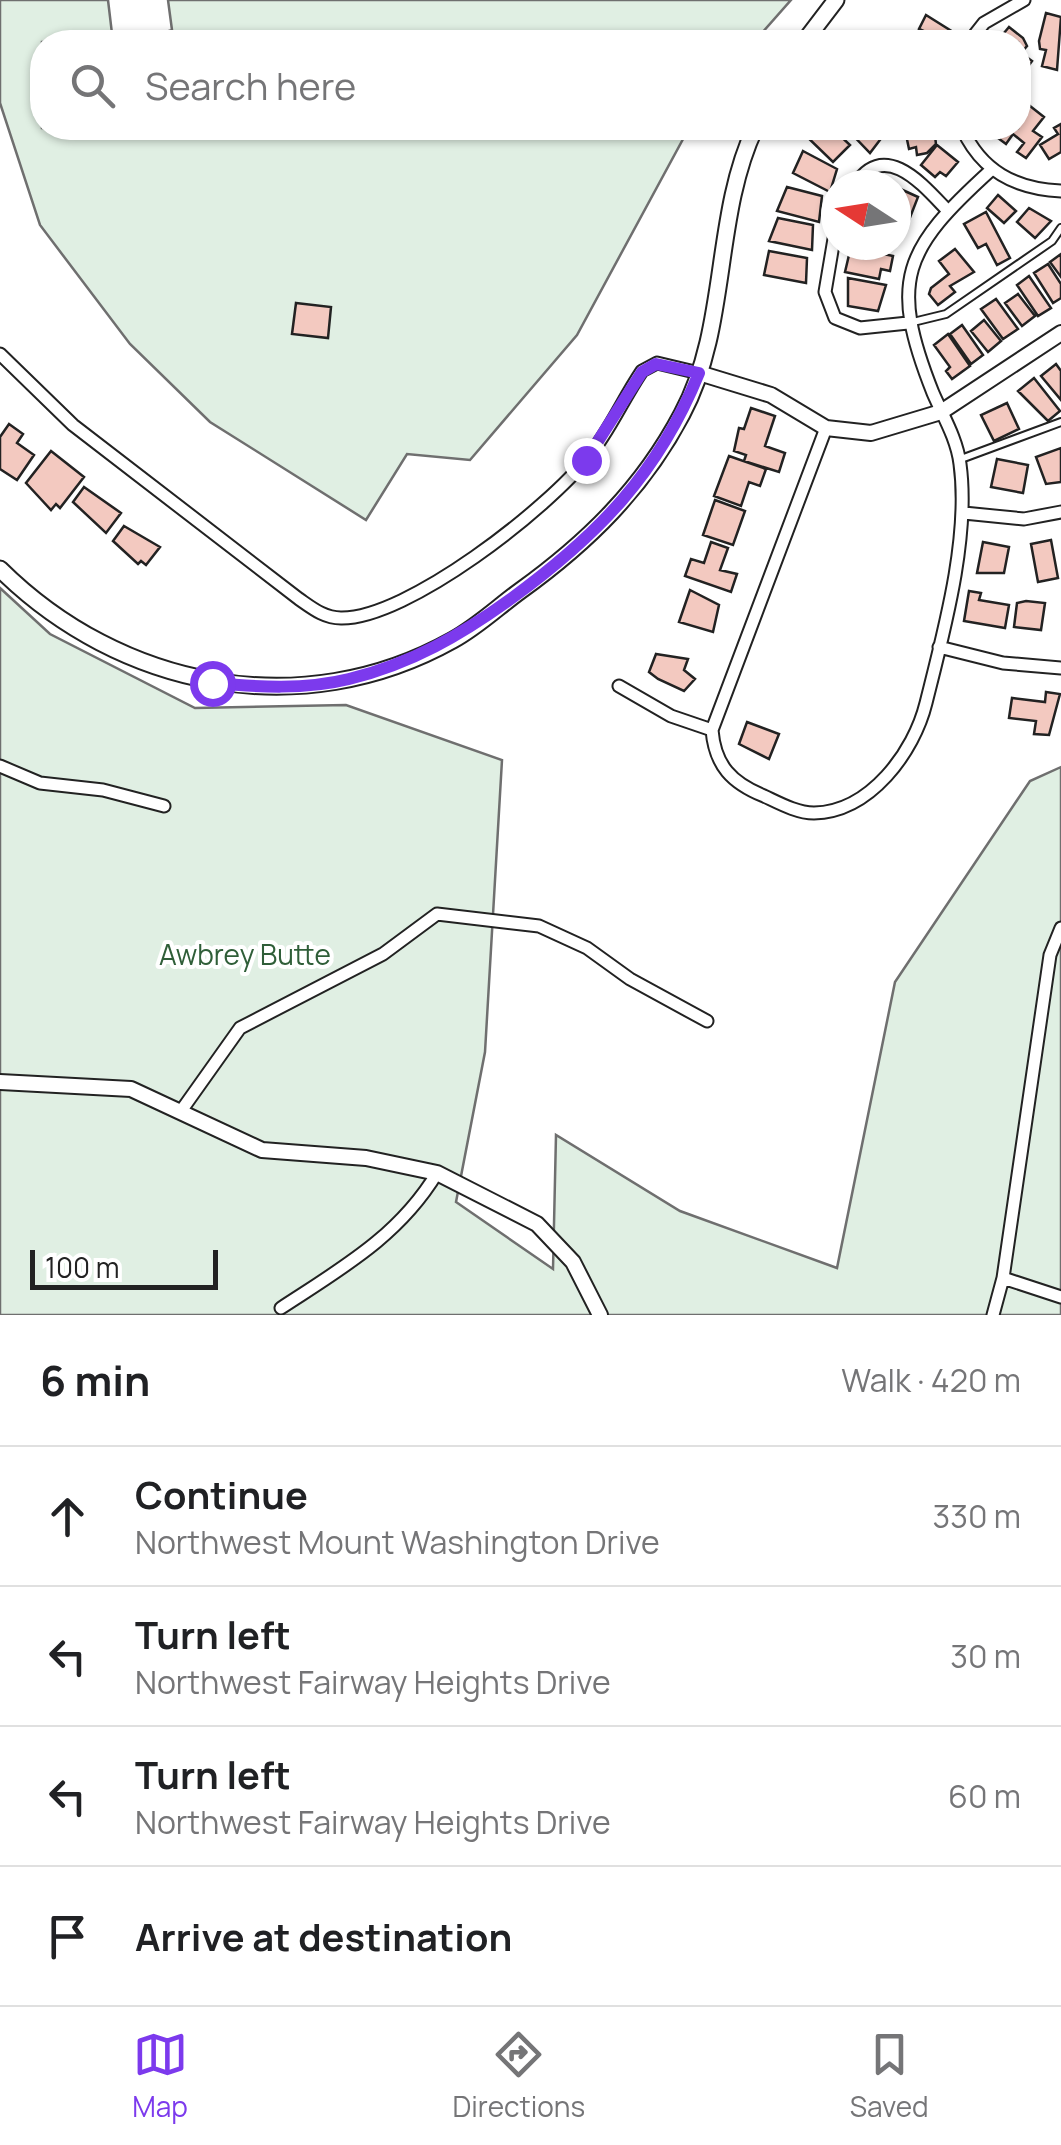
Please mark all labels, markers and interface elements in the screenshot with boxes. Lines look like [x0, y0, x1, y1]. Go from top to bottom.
search box [30, 30, 1031, 140]
icon: search [65, 58, 120, 113]
text: Search here [145, 59, 356, 111]
north arrow [821, 170, 911, 260]
route end [564, 438, 610, 484]
route start [190, 661, 236, 707]
park label: Awbrey Butte [159, 935, 331, 973]
scale bar [30, 1245, 218, 1290]
text: 100 m [45, 1248, 119, 1286]
text: 6 min [40, 1351, 150, 1409]
text: Walk · 420 m [841, 1358, 1021, 1402]
text: Continue [135, 1468, 308, 1520]
icon: ahead [40, 1489, 95, 1544]
text: 330 m [933, 1494, 1021, 1538]
text: Northwest Mount Washington Drive [135, 1520, 660, 1564]
text: Turn left [135, 1608, 291, 1660]
icon: left [40, 1629, 95, 1684]
text: 30 m [950, 1634, 1021, 1678]
text: Northwest Fairway Heights Drive [135, 1660, 611, 1704]
text: Turn left [135, 1748, 291, 1800]
icon: left [40, 1769, 95, 1824]
text: 60 m [948, 1774, 1021, 1818]
text: Northwest Fairway Heights Drive [135, 1800, 611, 1844]
icon: arrive [40, 1909, 95, 1964]
text: Arrive at destination [135, 1910, 512, 1962]
tab: Map [132, 2027, 188, 2125]
tab: Directions [453, 2027, 585, 2125]
tab: Saved [850, 2027, 929, 2125]

